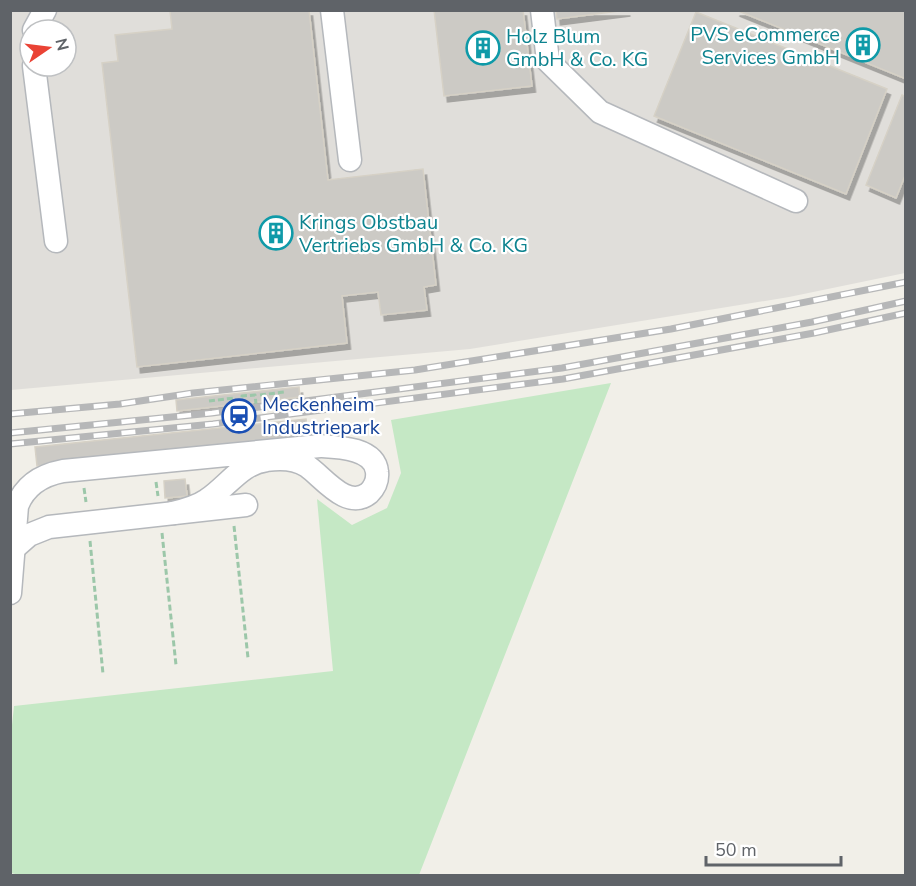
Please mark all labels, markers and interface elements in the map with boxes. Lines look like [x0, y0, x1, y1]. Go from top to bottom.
north arrow [18, 18, 78, 78]
place label: PVS eCommerce Services GmbH [690, 21, 840, 71]
place label: Holz Blum GmbH & Co. KG [506, 23, 648, 73]
building icon: PVS eCommerce Services GmbH [845, 27, 881, 63]
building icon: Holz Blum GmbH & Co. KG [465, 30, 501, 66]
text: N [49, 36, 74, 53]
place label: Krings Obstbau Vertriebs GmbH & Co. KG [298, 209, 528, 259]
building icon: Krings Obstbau Vertriebs GmbH & Co. KG [258, 215, 294, 251]
place label: Meckenheim Industriepark [262, 391, 381, 441]
station icon: Meckenheim Industriepark [221, 398, 257, 434]
scale bar [706, 829, 841, 867]
text: 50 m [715, 838, 757, 862]

